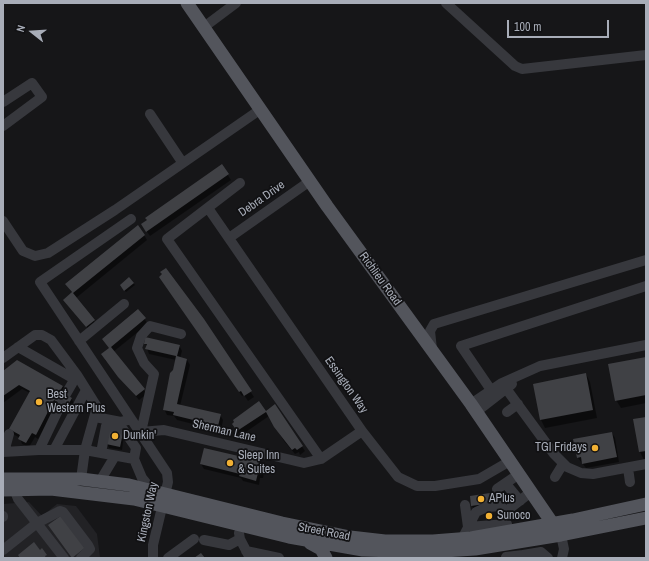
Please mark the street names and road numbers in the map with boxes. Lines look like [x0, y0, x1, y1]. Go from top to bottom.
street label: Debra Drive [236, 178, 288, 220]
street label: Richlieu Road [356, 250, 404, 308]
street label: Essington Way [321, 354, 371, 416]
street label: Sherman Lane [191, 417, 257, 445]
street label: Kingston Way [135, 481, 161, 543]
street label: Street Road [297, 520, 351, 544]

